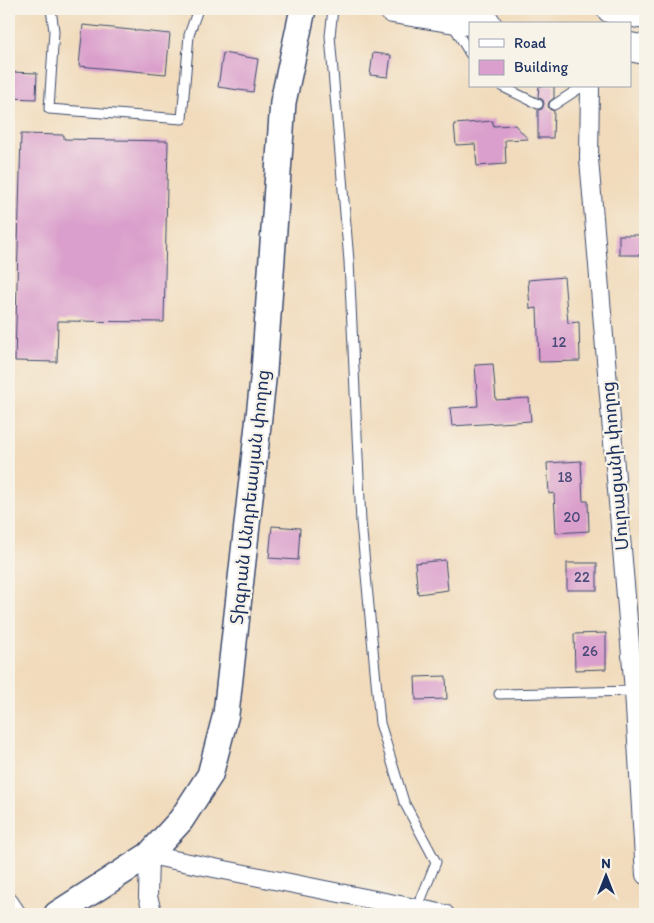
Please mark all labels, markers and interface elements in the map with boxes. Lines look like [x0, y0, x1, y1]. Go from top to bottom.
legend [469, 22, 632, 88]
text: Road [514, 34, 547, 52]
text: Building [514, 58, 568, 76]
house number: 12 [552, 333, 567, 351]
street label: Տիգրան Անդրեասյան փողոց [226, 368, 274, 626]
street label: Մուրացանի փողոց [597, 380, 633, 552]
house number: 18 [557, 468, 573, 486]
house number: 20 [563, 508, 581, 526]
house number: 22 [574, 568, 590, 586]
house number: 26 [582, 642, 598, 660]
north arrow [582, 850, 632, 900]
text: N [601, 855, 611, 872]

